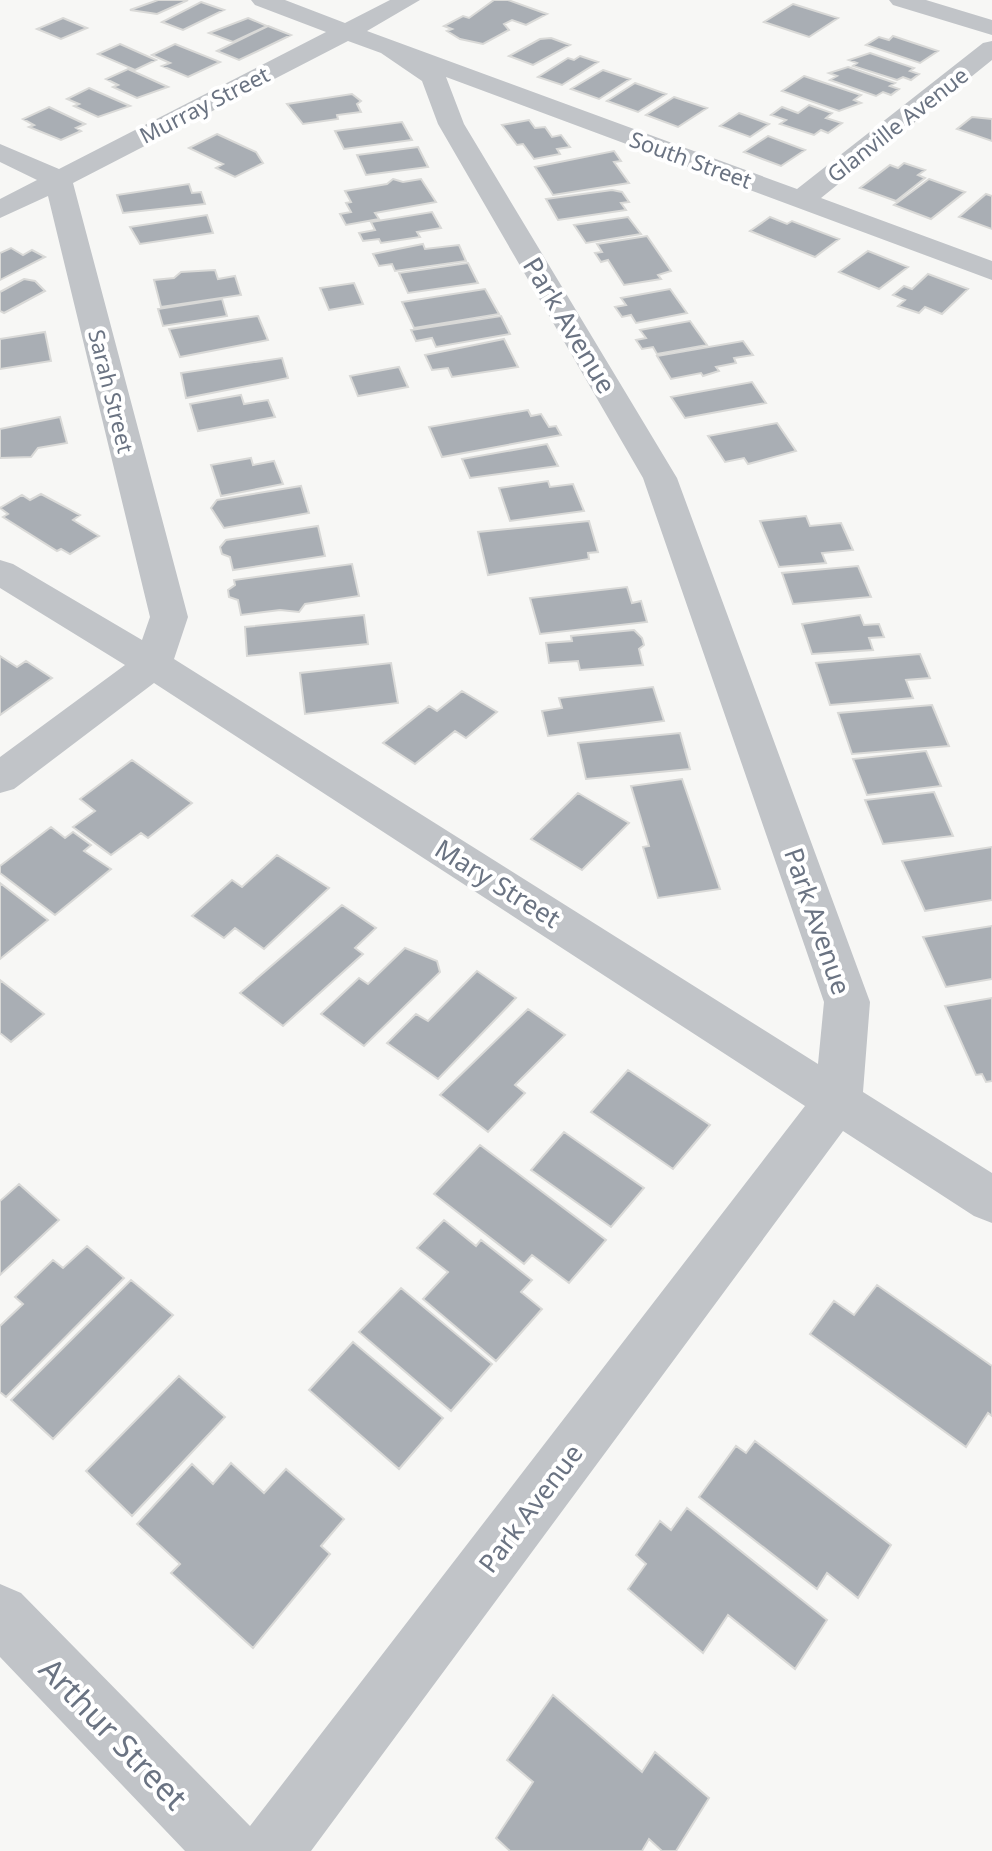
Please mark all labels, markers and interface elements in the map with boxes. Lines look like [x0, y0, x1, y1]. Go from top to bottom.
street label: Murray Street [134, 58, 274, 150]
street label: Glanville Avenue [820, 59, 974, 189]
street label: South Street [626, 123, 756, 195]
street label: Park Avenue [515, 250, 625, 400]
street label: Sarah Street [82, 326, 142, 456]
street label: Mary Street [428, 830, 568, 936]
street label: Park Avenue [776, 843, 860, 999]
street label: Park Avenue [470, 1436, 590, 1580]
street label: Arthur Street [31, 1648, 197, 1818]

